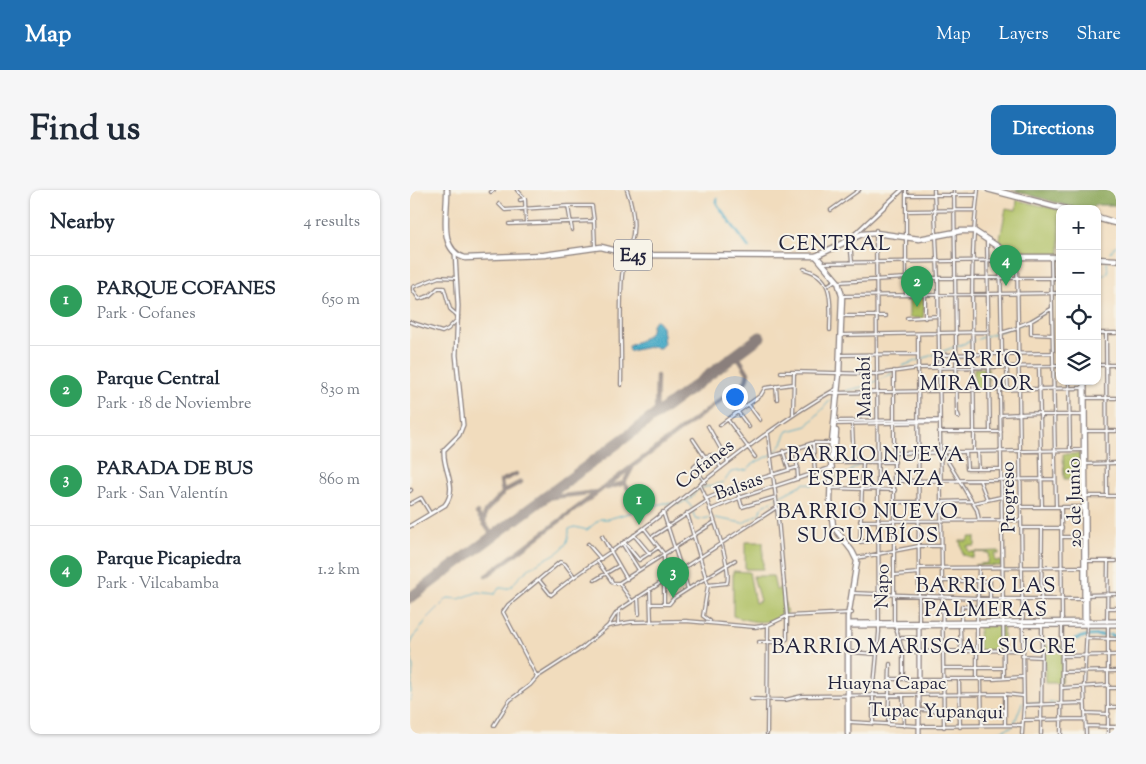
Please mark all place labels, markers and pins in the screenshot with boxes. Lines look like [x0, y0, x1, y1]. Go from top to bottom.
pin: 4 [990, 245, 1022, 286]
pin: 2 [901, 266, 933, 307]
pin: 1 [623, 484, 655, 525]
pin: 3 [657, 557, 689, 598]

